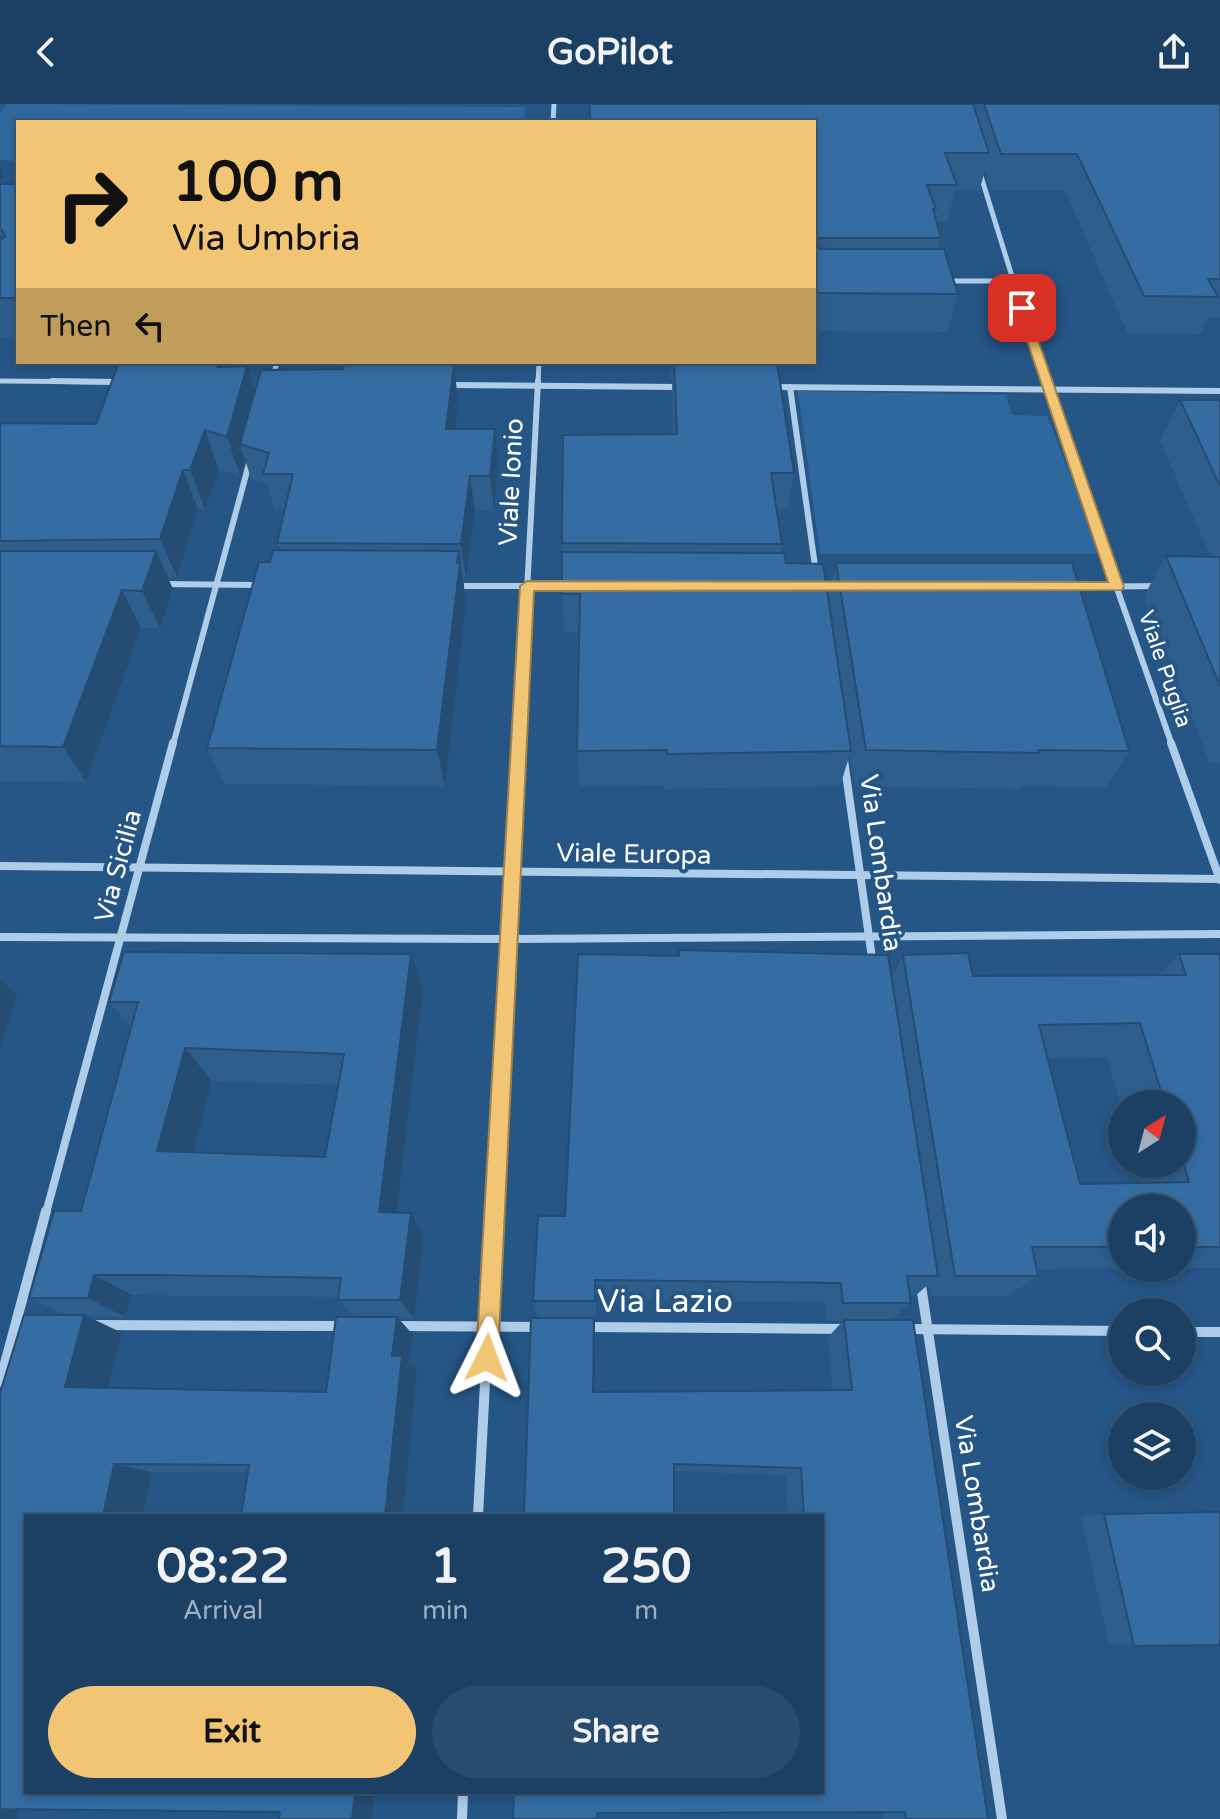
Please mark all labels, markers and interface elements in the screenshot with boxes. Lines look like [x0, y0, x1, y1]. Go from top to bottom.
icon: back [24, 30, 68, 74]
icon: share [1152, 30, 1196, 74]
text: GoPilot [547, 31, 673, 74]
text: 100 m [172, 149, 343, 216]
icon: right [40, 152, 144, 256]
text: Via Umbria [172, 217, 361, 260]
pin [988, 274, 1056, 342]
icon: arrive [1000, 286, 1044, 330]
icon: left [128, 304, 172, 348]
text: Then [40, 308, 112, 345]
street label: Viale Ionio [492, 417, 530, 547]
street label: Viale Puglia [1133, 607, 1197, 731]
street label: Via Lombardia [853, 773, 909, 953]
street label: Via Sicilia [88, 806, 148, 926]
street label: Viale Europa [556, 837, 712, 871]
north arrow [1108, 1090, 1196, 1178]
map controls [1108, 1090, 1196, 1490]
button: sound [1108, 1194, 1196, 1282]
street label: Via Lazio [597, 1283, 733, 1321]
button: search [1108, 1298, 1196, 1386]
position arrow [445, 1316, 529, 1400]
button: layers [1108, 1402, 1196, 1490]
street label: Via Lombardia [948, 1413, 1006, 1595]
text: 08:22 [157, 1538, 290, 1596]
text: 1 [430, 1538, 460, 1596]
text: 250 [601, 1538, 691, 1596]
text: Arrival [183, 1595, 263, 1626]
text: min [422, 1595, 468, 1626]
text: m [634, 1595, 658, 1626]
button: Exit [48, 1686, 416, 1778]
button: Share [432, 1686, 800, 1778]

